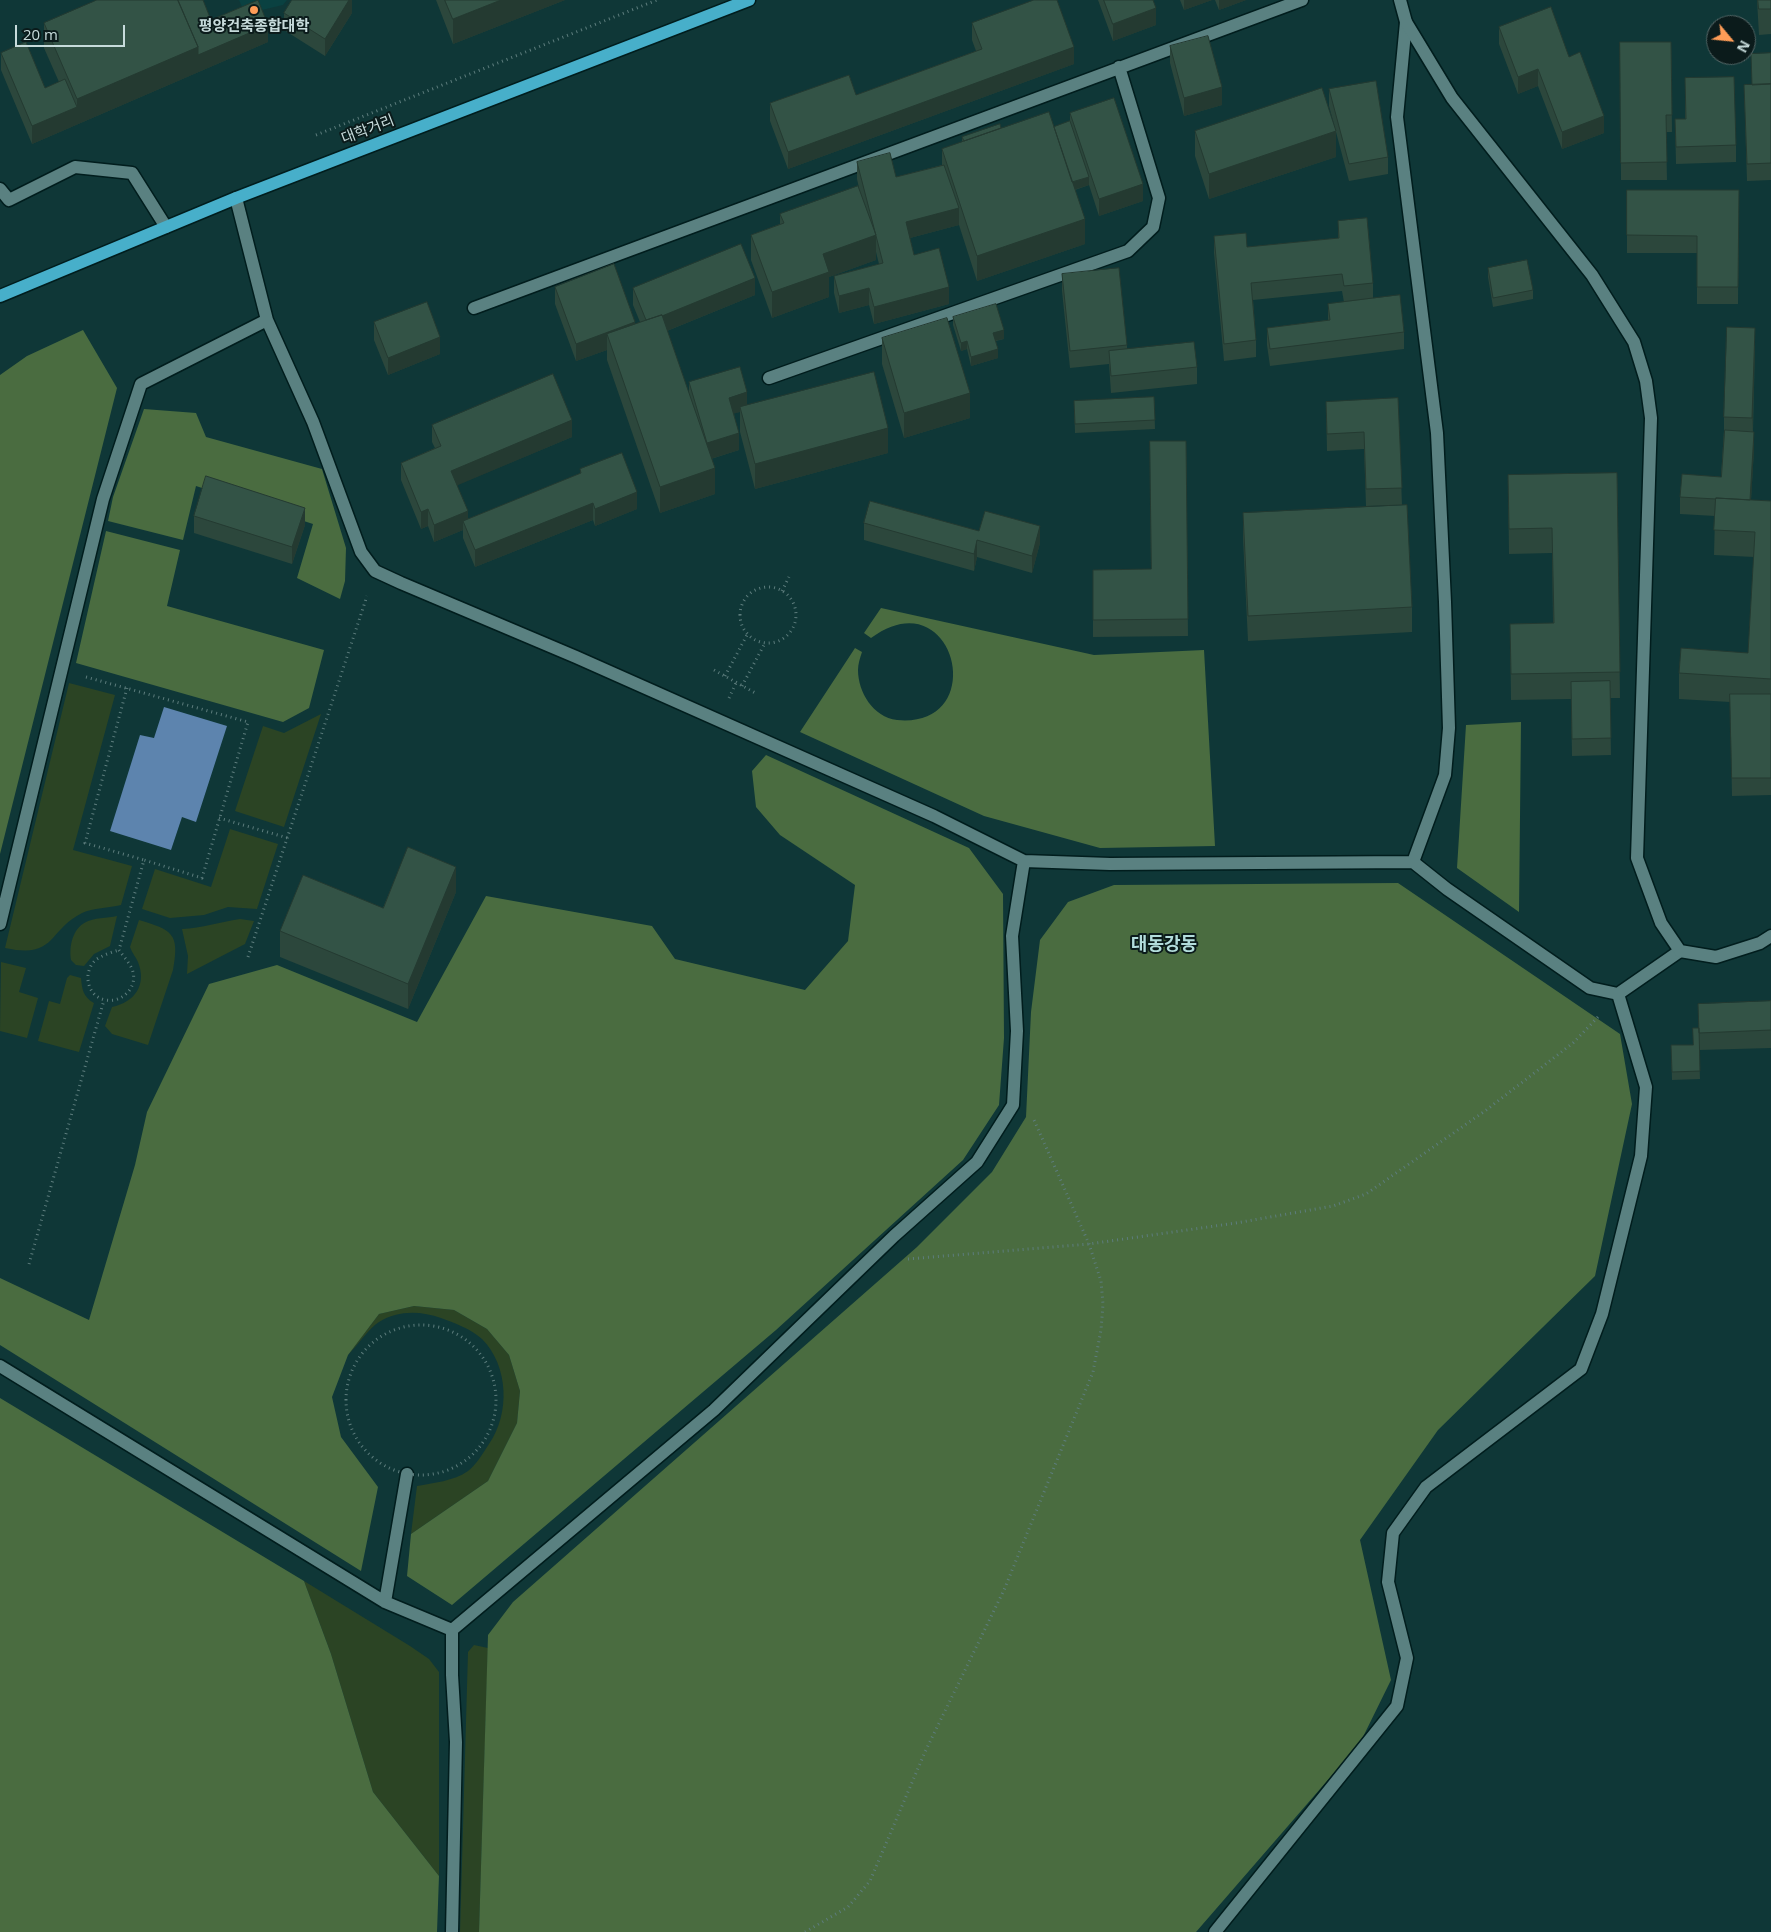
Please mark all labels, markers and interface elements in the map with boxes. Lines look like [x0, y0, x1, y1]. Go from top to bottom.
marker: 평양건축종합대학 [248, 4, 260, 16]
scale bar [18, 15, 128, 47]
north arrow [1706, 15, 1756, 65]
place label: 평양건축종합대학 [199, 18, 309, 36]
text: 20 m [23, 24, 58, 44]
text: N [1733, 37, 1755, 56]
street label: 대학거리 [339, 112, 397, 148]
district label: 대동강동 [1131, 934, 1197, 956]

